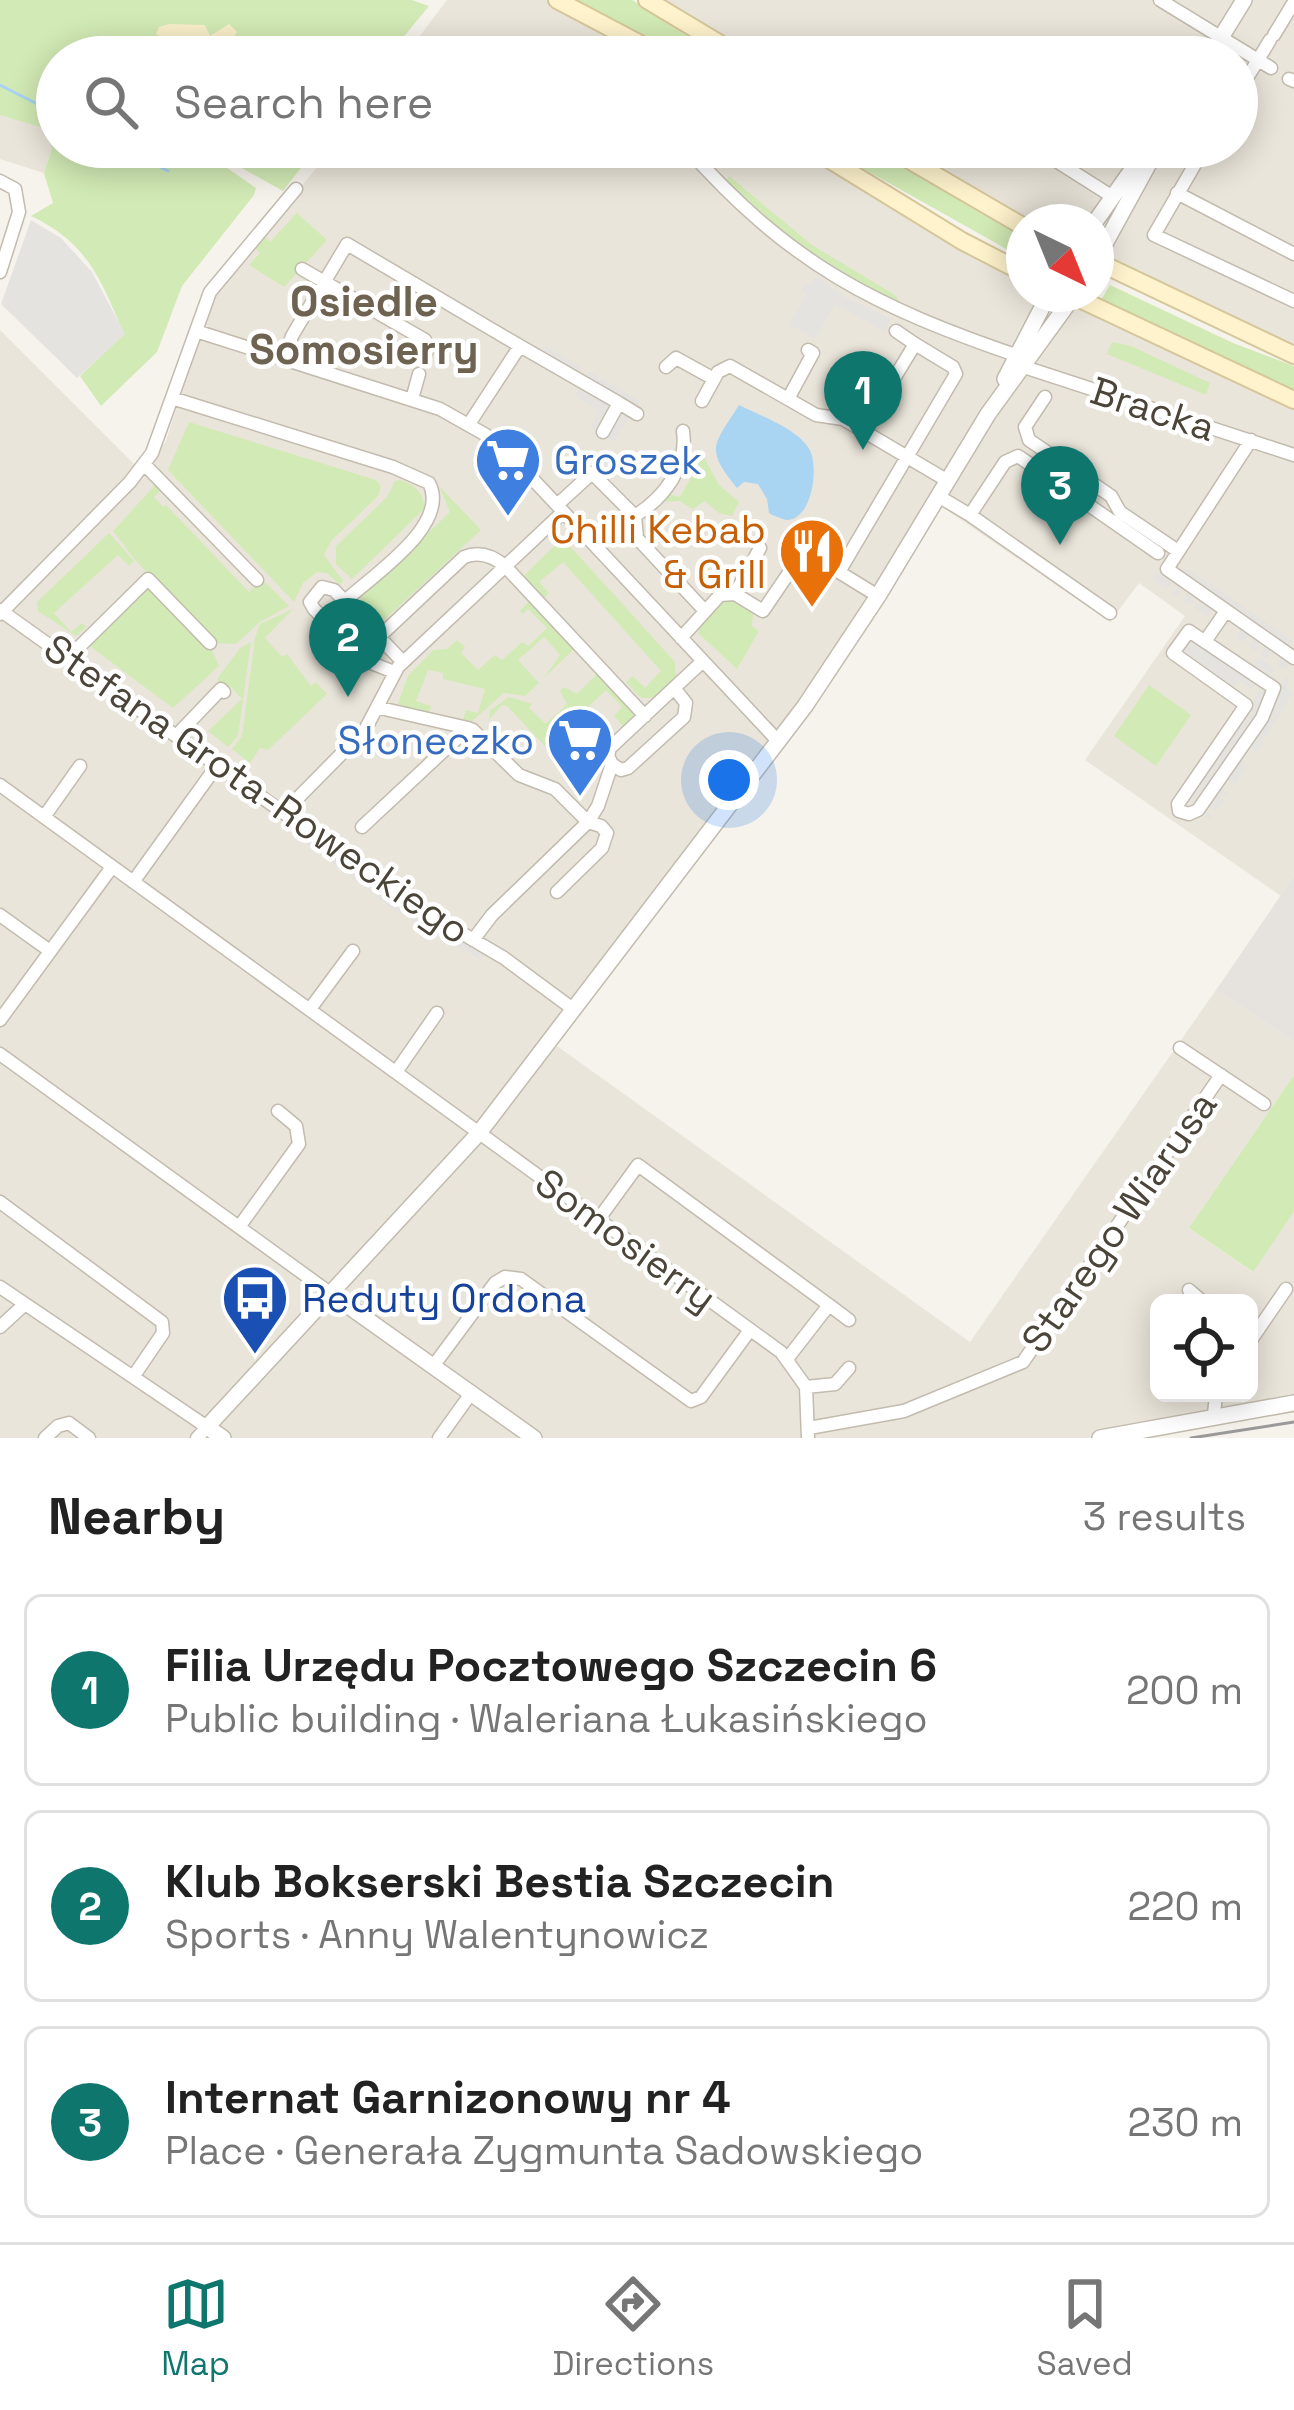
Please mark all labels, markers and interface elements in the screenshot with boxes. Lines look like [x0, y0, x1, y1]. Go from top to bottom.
search box [36, 36, 1258, 168]
icon: search [78, 69, 144, 135]
text: Search here [174, 74, 433, 131]
north arrow [1006, 204, 1114, 312]
district label: Osiedle Somosierry [249, 275, 479, 376]
pin: 1 [824, 351, 902, 450]
street label: Bracka [1085, 366, 1221, 452]
supermarket icon: Groszek [473, 425, 543, 519]
place label: Groszek [554, 436, 702, 485]
pin: 3 [1021, 446, 1099, 545]
place label: Chilli Kebab & Grill [550, 505, 766, 599]
restaurant icon: Chilli Kebab & Grill [777, 516, 847, 610]
pin: 2 [309, 598, 387, 697]
street label: Stefana Grota-Roweckiego [35, 623, 479, 955]
supermarket icon: Słoneczko [545, 705, 615, 799]
place label: Słoneczko [338, 716, 534, 765]
your location [699, 750, 759, 810]
street label: Starego Wiarusa [1011, 1082, 1227, 1362]
street label: Somosierry [526, 1158, 726, 1322]
bus stop icon: Reduty Ordona [220, 1263, 290, 1357]
place label: Reduty Ordona [302, 1274, 586, 1323]
map controls [1150, 1294, 1258, 1402]
button: locate [1150, 1294, 1258, 1402]
text: Nearby [48, 1484, 225, 1549]
text: 3 results [1083, 1492, 1246, 1541]
text: Filia Urzędu Pocztowego Szczecin 6 [165, 1637, 937, 1694]
text: 1 [81, 1666, 99, 1715]
text: 200 m [1126, 1666, 1243, 1715]
text: Public building · Waleriana Łukasińskiego [165, 1694, 928, 1743]
text: Klub Bokserski Bestia Szczecin [165, 1853, 834, 1910]
text: 2 [78, 1882, 102, 1931]
text: 220 m [1127, 1882, 1243, 1931]
text: Sports · Anny Walentynowicz [165, 1910, 709, 1959]
text: Internat Garnizonowy nr 4 [165, 2069, 731, 2126]
text: 3 [78, 2098, 102, 2147]
text: 230 m [1128, 2098, 1243, 2147]
text: Place · Generała Zygmunta Sadowskiego [165, 2126, 923, 2175]
tab: Map [161, 2271, 230, 2385]
tab: Directions [552, 2271, 714, 2385]
tab: Saved [1037, 2271, 1133, 2385]

